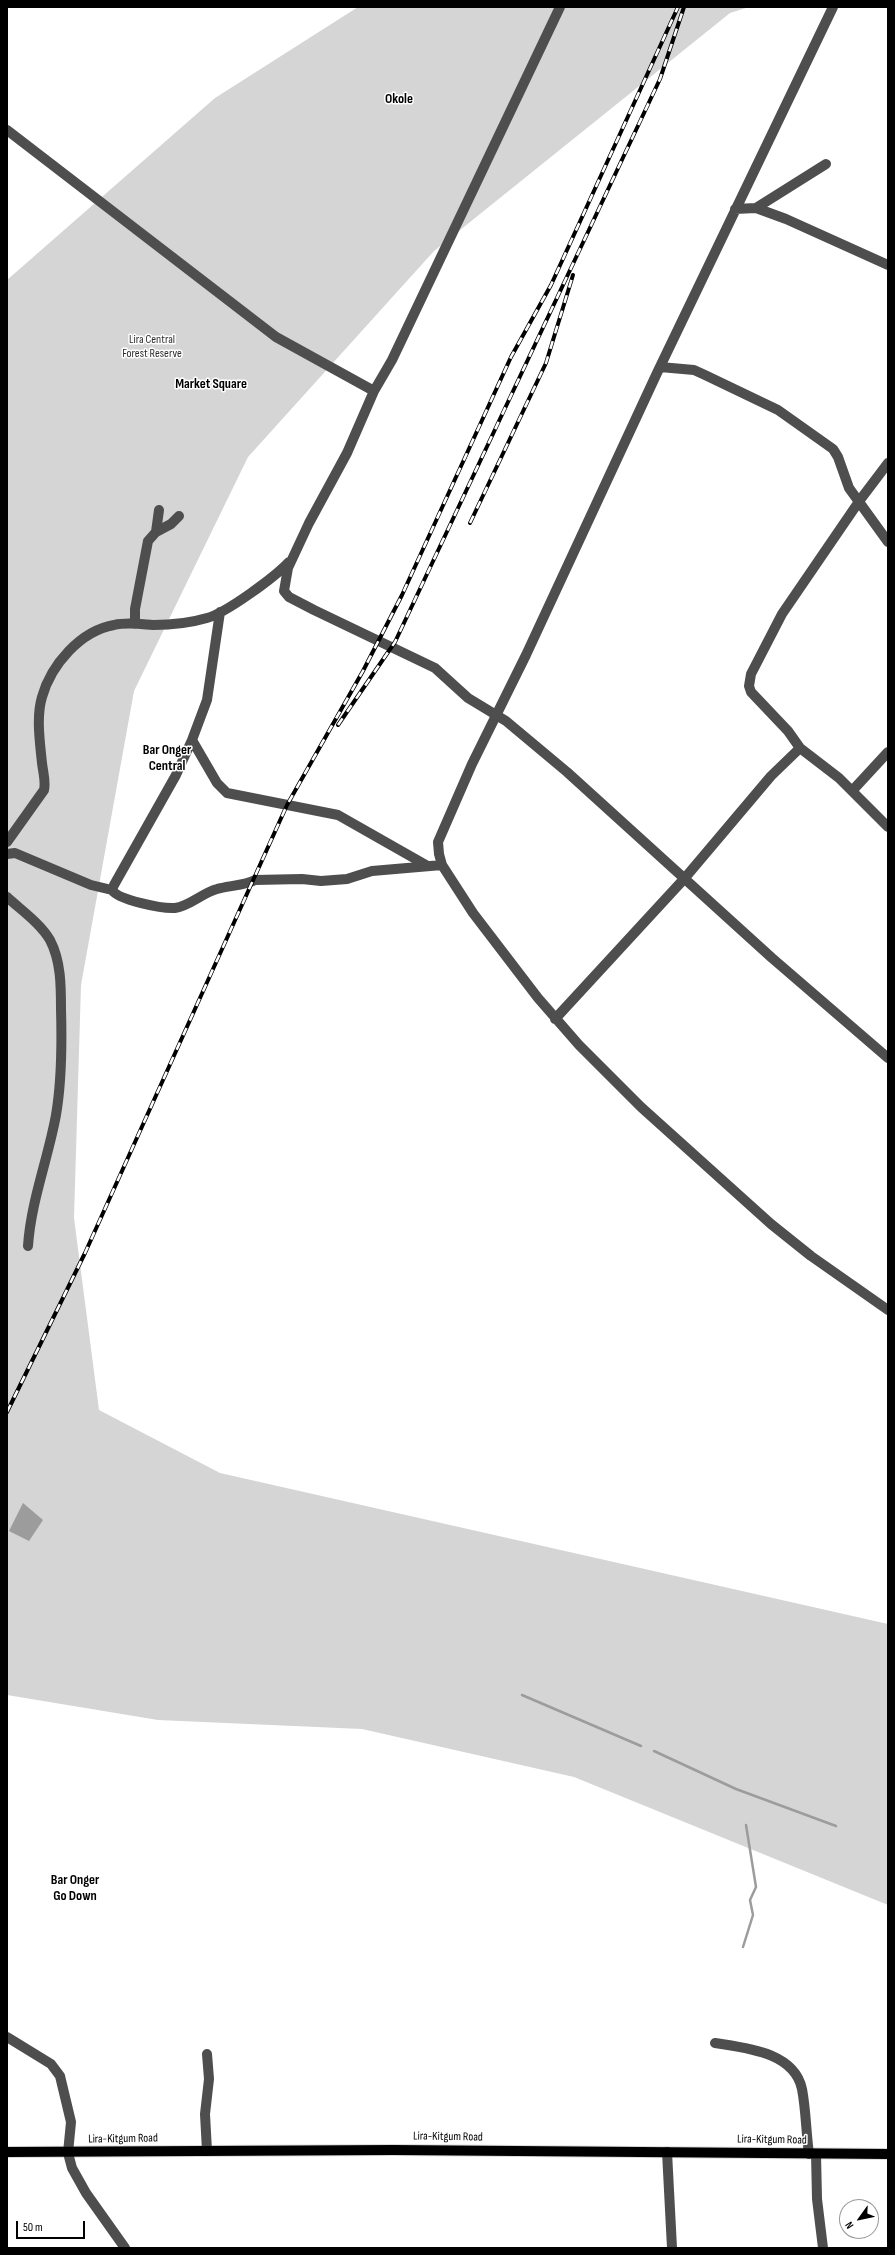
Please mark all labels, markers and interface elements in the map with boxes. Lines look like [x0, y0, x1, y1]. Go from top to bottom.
district label: Okole [385, 91, 413, 107]
park label: Lira Central Forest Reserve [122, 333, 182, 361]
district label: Market Square [175, 376, 247, 392]
district label: Bar Onger Central [143, 742, 191, 774]
district label: Bar Onger Go Down [51, 1872, 99, 1904]
street label: Lira-Kitgum Road [413, 2129, 483, 2145]
street label: Lira-Kitgum Road [88, 2131, 158, 2147]
street label: Lira-Kitgum Road [737, 2132, 807, 2148]
north arrow [839, 2199, 879, 2239]
scale bar [18, 2213, 87, 2239]
text: N [842, 2219, 856, 2231]
text: 50 m [23, 2220, 43, 2235]

